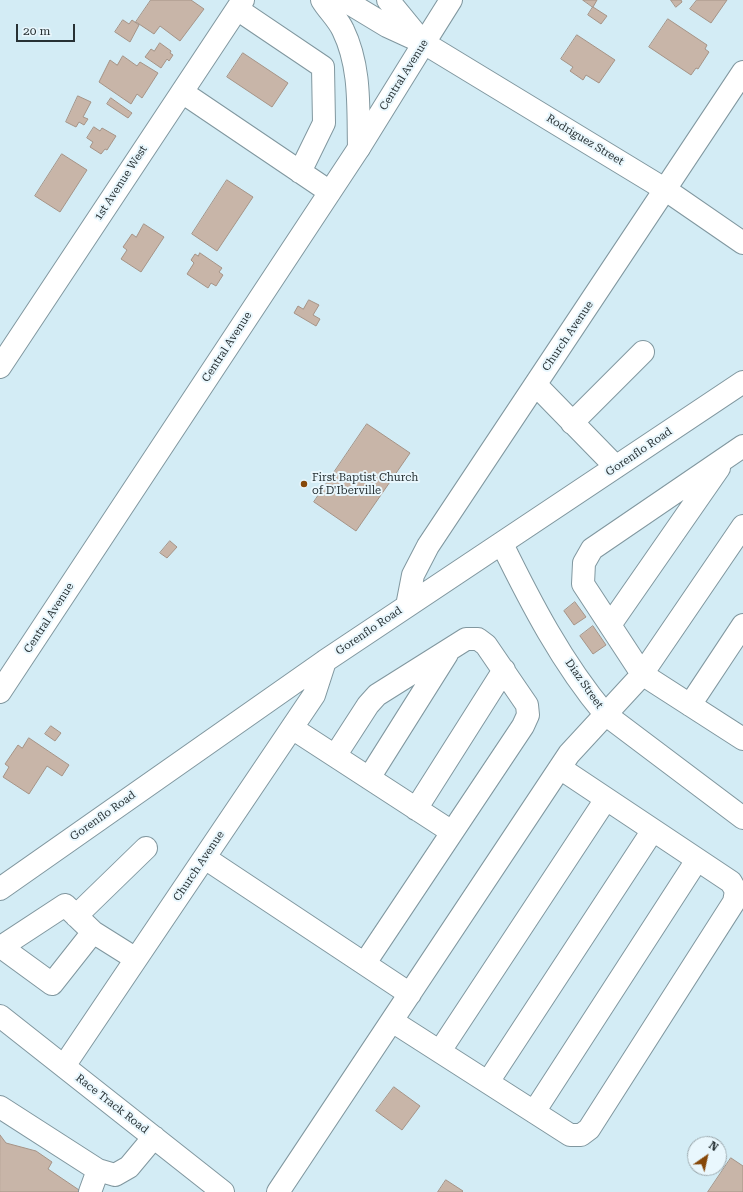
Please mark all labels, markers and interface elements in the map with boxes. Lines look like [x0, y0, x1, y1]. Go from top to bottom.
scale bar [18, 16, 77, 42]
text: 20 m [23, 24, 50, 38]
street label: Central Avenue [377, 37, 431, 113]
street label: Rodriguez Street [544, 112, 626, 168]
street label: 1st Avenue West [92, 143, 150, 223]
street label: Church Avenue [540, 298, 596, 374]
street label: Central Avenue [199, 309, 255, 385]
street label: Gorenflo Road [603, 425, 675, 479]
place label: First Baptist Church of D'Iberville [312, 471, 418, 497]
marker: First Baptist Church of D'Iberville [299, 479, 309, 489]
street label: Central Avenue [21, 580, 77, 656]
street label: Gorenflo Road [333, 604, 405, 658]
street label: Diaz Street [562, 657, 606, 711]
street label: Gorenflo Road [68, 789, 138, 843]
street label: Church Avenue [171, 828, 227, 904]
street label: Race Track Road [73, 1071, 151, 1137]
north arrow [687, 1136, 727, 1176]
text: N [706, 1139, 721, 1154]

